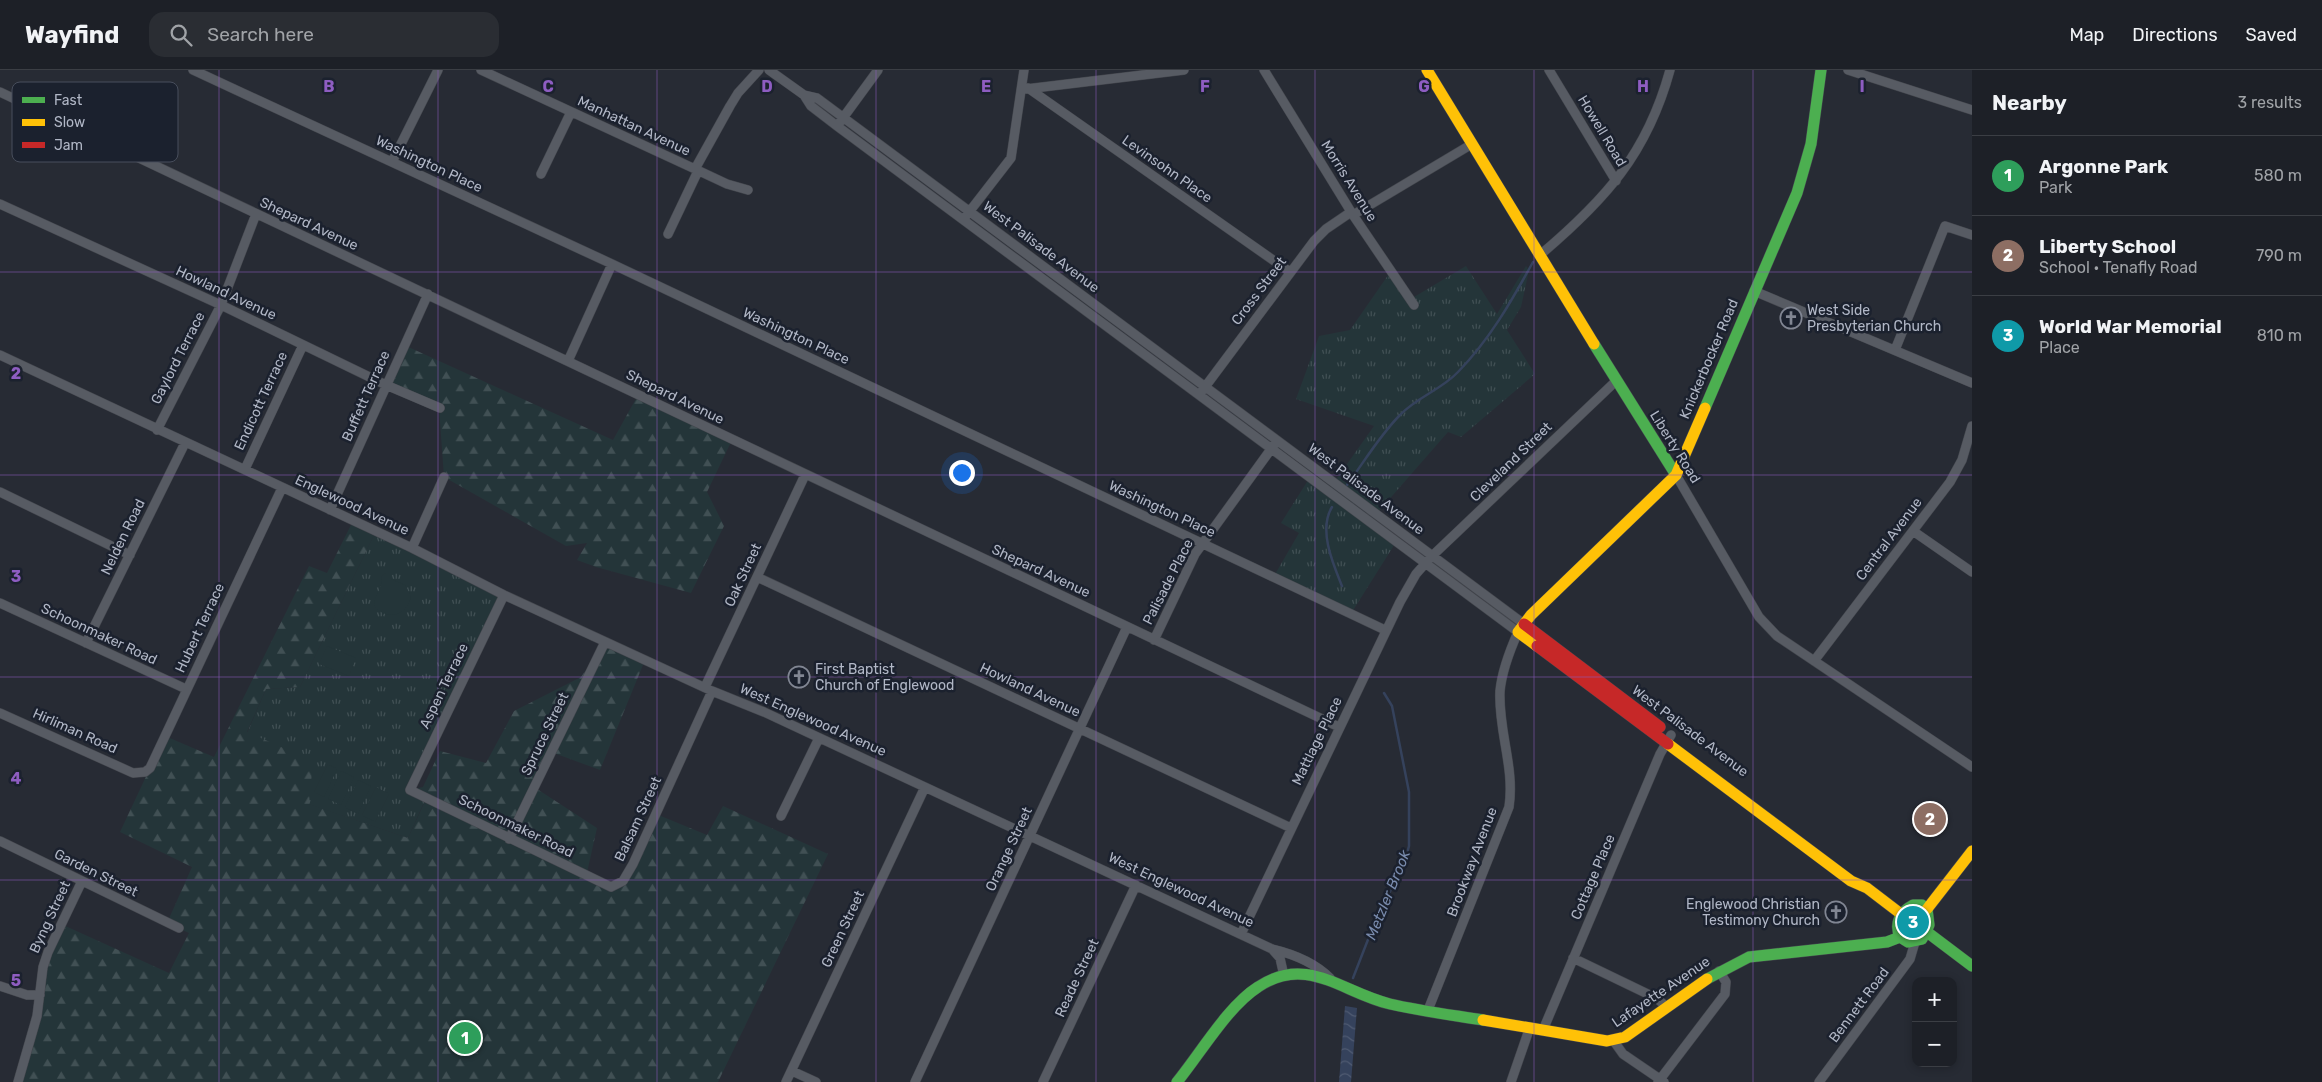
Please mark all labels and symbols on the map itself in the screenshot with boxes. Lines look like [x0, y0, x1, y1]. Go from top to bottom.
text: B [323, 77, 335, 96]
text: C [542, 77, 554, 96]
text: D [761, 77, 773, 96]
text: E [981, 77, 991, 96]
text: F [1200, 77, 1210, 96]
text: G [1418, 77, 1430, 96]
text: H [1637, 77, 1649, 96]
text: I [1859, 77, 1865, 96]
legend [12, 82, 178, 162]
text: Fast [54, 92, 83, 109]
street label: Manhattan Avenue [575, 92, 693, 160]
street label: Howell Road [1574, 92, 1630, 170]
text: Slow [54, 114, 85, 131]
street label: Washington Place [373, 132, 485, 196]
street label: Levinsohn Place [1119, 132, 1216, 207]
text: Jam [54, 137, 83, 154]
street label: Morris Avenue [1317, 137, 1381, 225]
street label: Shepard Avenue [257, 194, 361, 254]
street label: West Palisade Avenue [979, 198, 1103, 296]
street label: Cross Street [1228, 253, 1290, 328]
street label: Howland Avenue [173, 262, 279, 324]
street label: Knickerbocker Road [1676, 297, 1742, 421]
place label: West Side Presbyterian Church [1807, 302, 1941, 335]
street label: Washington Place [740, 304, 852, 368]
church icon: West Side Presbyterian Church [1779, 306, 1803, 330]
street label: Gaylord Terrace [147, 309, 209, 407]
street label: Buffett Terrace [338, 348, 394, 444]
street label: Endicott Terrace [231, 349, 291, 453]
text: 2 [11, 364, 21, 383]
street label: Shepard Avenue [623, 366, 727, 428]
street label: Liberty Road [1646, 408, 1704, 486]
street label: Cleveland Street [1466, 418, 1556, 505]
street label: West Palisade Avenue [1304, 440, 1428, 538]
your location [949, 460, 975, 486]
street label: Englewood Avenue [292, 471, 412, 539]
street label: Washington Place [1106, 477, 1218, 541]
street label: Central Avenue [1852, 494, 1926, 584]
street label: Nelden Road [97, 496, 149, 578]
street label: Palisade Place [1139, 536, 1197, 628]
street label: Oak Street [721, 540, 765, 609]
street label: Shepard Avenue [989, 541, 1093, 601]
text: 3 [11, 567, 21, 586]
street label: Hubert Terrace [172, 580, 228, 676]
street label: Schoonmaker Road [38, 600, 160, 668]
street label: Aspen Terrace [416, 640, 472, 731]
street label: Howland Avenue [977, 659, 1083, 721]
place label: First Baptist Church of Englewood [815, 661, 954, 694]
church icon: First Baptist Church of Englewood [787, 665, 811, 689]
street label: West Englewood Avenue [737, 680, 889, 760]
street label: West Palisade Avenue [1628, 682, 1752, 780]
street label: Spruce Street [518, 689, 573, 778]
street label: Mattlage Place [1288, 694, 1346, 788]
street label: Hirliman Road [30, 705, 120, 757]
text: 4 [11, 769, 22, 788]
street label: Balsam Street [611, 773, 665, 864]
street label: Schoonmaker Road [456, 791, 576, 861]
pin: 2 [1914, 800, 1946, 838]
street label: Orange Street [982, 804, 1036, 894]
street label: Brookway Avenue [1443, 805, 1501, 919]
street label: Cottage Place [1567, 832, 1619, 922]
street label: Garden Street [51, 845, 141, 901]
water label: Metzler Brook [1362, 847, 1414, 943]
street label: West Englewood Avenue [1105, 849, 1257, 931]
street label: Byng Street [26, 878, 74, 956]
street label: Green Street [818, 887, 868, 970]
place label: Englewood Christian Testimony Church [1686, 896, 1820, 929]
church icon: Englewood Christian Testimony Church [1824, 900, 1848, 924]
pin: 3 [1897, 903, 1929, 941]
street label: Reade Street [1051, 936, 1103, 1020]
street label: Lafayette Avenue [1609, 953, 1713, 1031]
street label: Bennett Road [1825, 964, 1893, 1046]
text: 5 [11, 971, 21, 990]
pin: 1 [449, 1019, 481, 1057]

